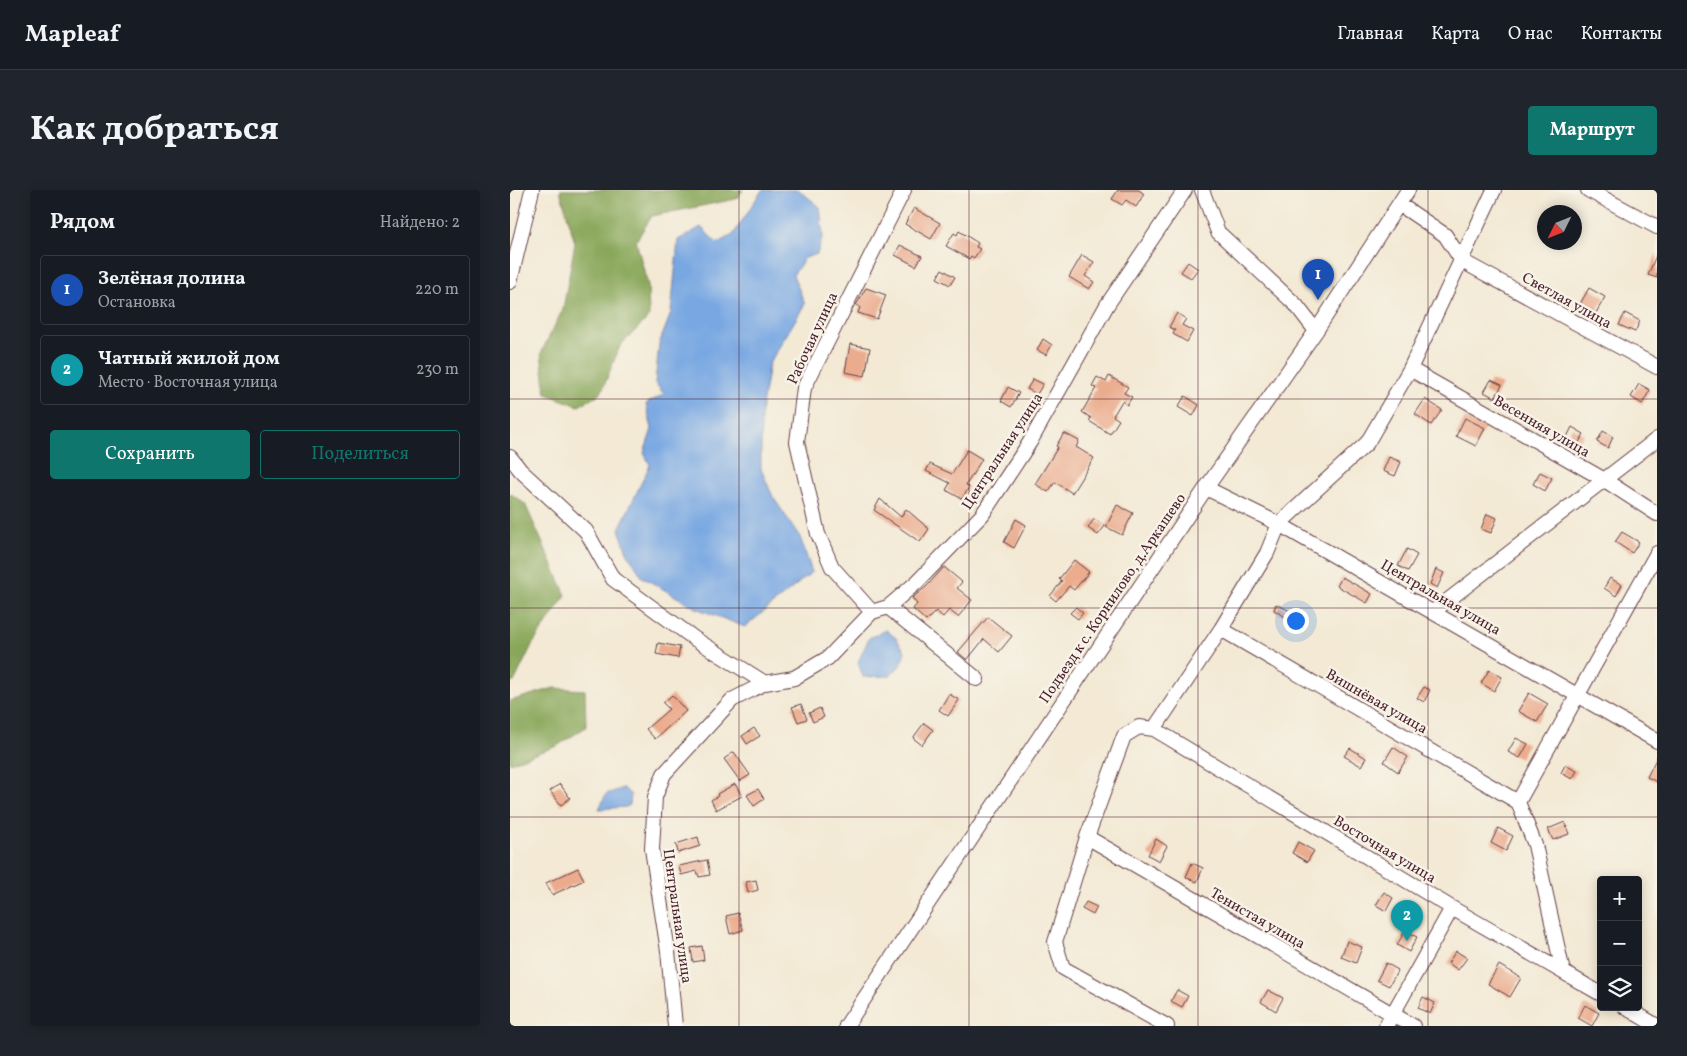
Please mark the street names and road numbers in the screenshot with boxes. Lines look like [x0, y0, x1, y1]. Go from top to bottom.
street label: Светлая улица [1518, 268, 1615, 335]
street label: Рабочая улица [783, 289, 844, 388]
street label: Центральная улица [957, 389, 1049, 514]
street label: Весенняя улица [1489, 391, 1593, 464]
street label: Подъезд к с. Корнилово, д.Аркашево [1035, 490, 1192, 708]
street label: Центральная улица [1376, 555, 1504, 641]
street label: Вишнёвая улица [1321, 665, 1431, 740]
street label: Восточная улица [1329, 811, 1440, 889]
street label: Центральная улица [657, 848, 696, 985]
street label: Тенистая улица [1206, 883, 1309, 955]

